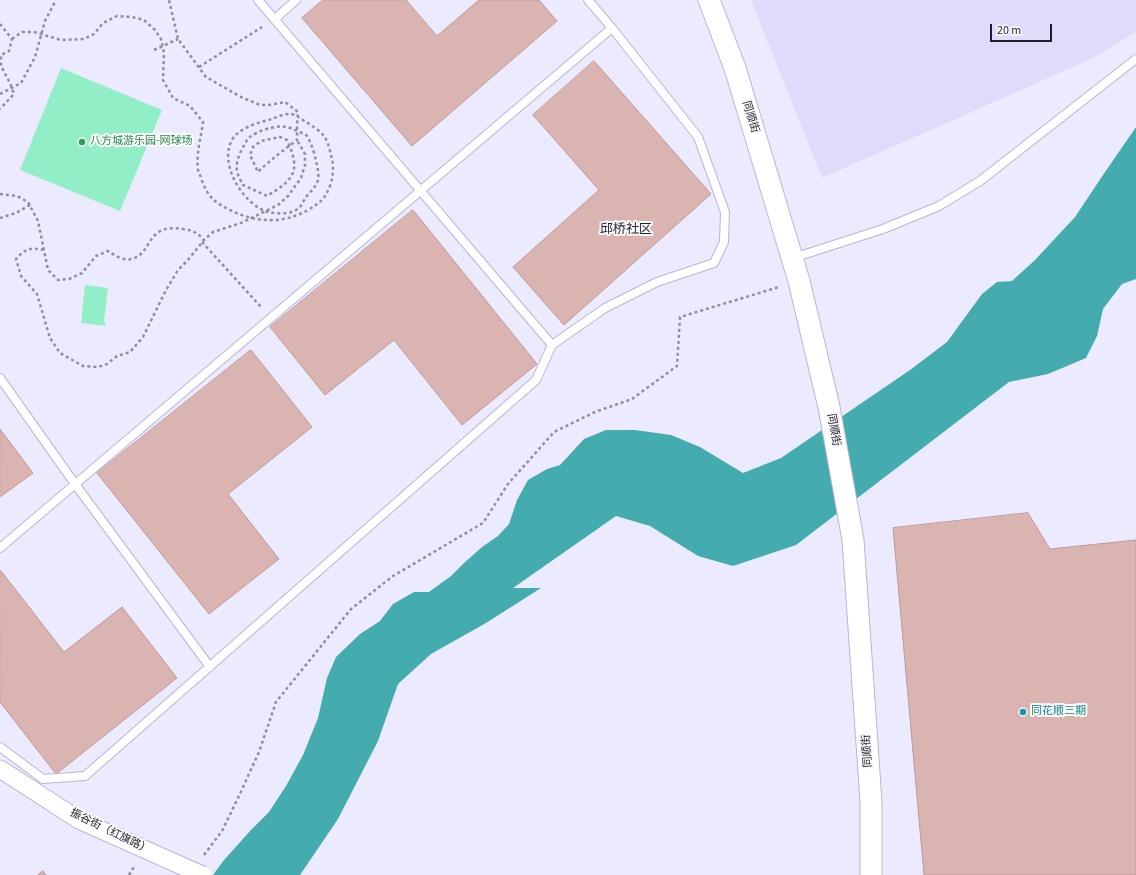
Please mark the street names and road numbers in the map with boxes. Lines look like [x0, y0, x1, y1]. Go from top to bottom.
street label: 同顺街 [739, 99, 761, 135]
street label: 同顺街 [824, 413, 842, 447]
street label: 同顺街 [860, 734, 876, 768]
street label: 振谷街（红旗路） [68, 807, 152, 857]

